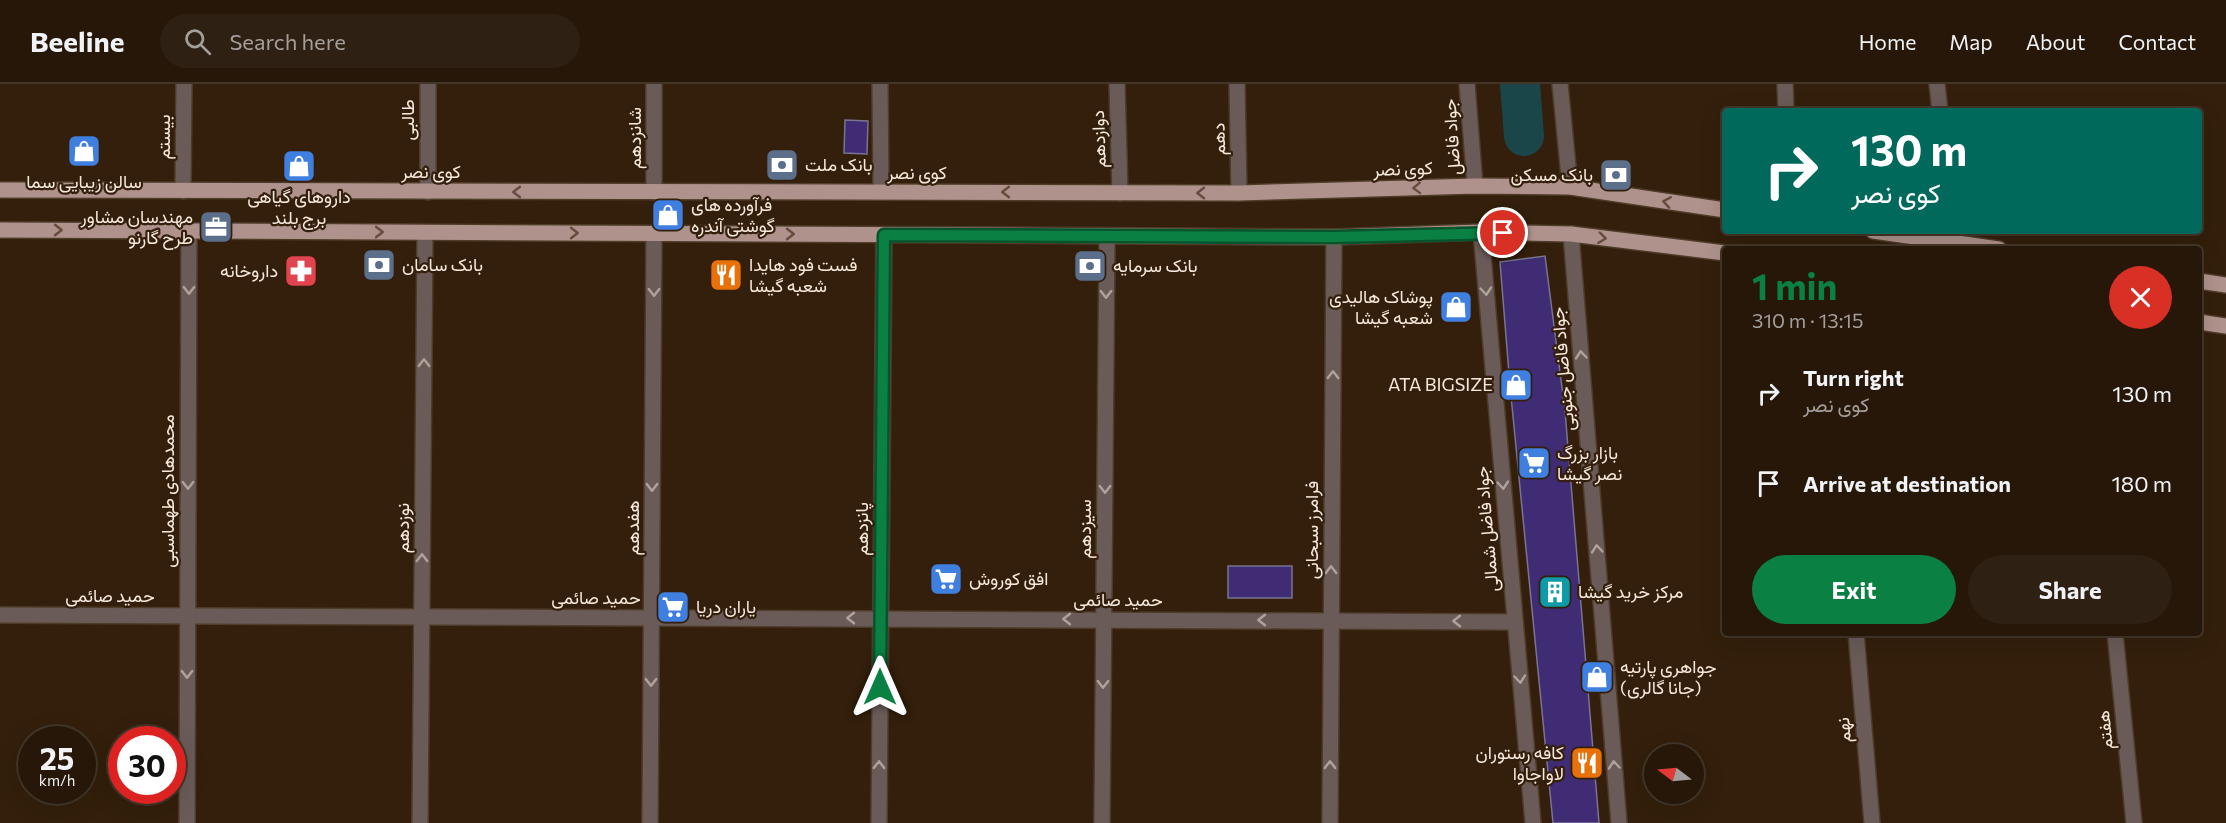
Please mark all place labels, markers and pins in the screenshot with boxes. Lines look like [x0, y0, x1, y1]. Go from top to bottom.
shop icon: سالن زیبایی سما [66, 133, 102, 169]
bank icon: بانک ملت [764, 147, 800, 183]
shop icon: داروهای گیاهی برج بلند [281, 148, 317, 184]
place label: بانک ملت [805, 153, 873, 175]
bank icon: بانک مسکن [1598, 157, 1634, 193]
place label: بانک مسکن [1510, 163, 1593, 186]
place label: سالن زیبایی سما [26, 170, 142, 193]
place label: داروهای گیاهی برج بلند [247, 185, 351, 230]
place label: فرآورده های گوشتی آندره [691, 193, 775, 237]
shop icon: فرآورده های گوشتی آندره [650, 197, 686, 233]
place label: مهندسان مشاور طرح گارنو [80, 205, 193, 250]
pin [1477, 207, 1528, 258]
office icon: مهندسان مشاور طرح گارنو [198, 209, 234, 245]
bank icon: بانک سامان [361, 247, 397, 283]
bank icon: بانک سرمایه [1072, 248, 1108, 284]
pharmacy icon: داروخانه [283, 253, 319, 289]
place label: بانک سامان [402, 253, 483, 275]
place label: فست فود هایدا شعبه گیشا [749, 253, 857, 296]
place label: بانک سرمایه [1113, 254, 1198, 277]
restaurant icon: فست فود هایدا شعبه گیشا [708, 257, 744, 293]
place label: داروخانه [220, 259, 278, 282]
place label: پوشاک هالیدی شعبه گیشا [1329, 285, 1433, 328]
shop icon: پوشاک هالیدی شعبه گیشا [1438, 289, 1474, 325]
shop icon: ATA BIGSIZE [1498, 367, 1534, 403]
place label: ATA BIGSIZE [1388, 373, 1493, 395]
place label: بازار بزرگ نصر گیشا [1557, 441, 1622, 485]
supermarket icon: بازار بزرگ نصر گیشا [1516, 445, 1552, 481]
supermarket icon: افق کوروش [928, 561, 964, 597]
place label: افق کوروش [969, 567, 1048, 590]
building icon: مرکز خرید گیشا [1537, 574, 1573, 610]
place label: مرکز خرید گیشا [1578, 580, 1683, 603]
supermarket icon: یاران دریا [655, 589, 691, 625]
place label: یاران دریا [696, 595, 756, 618]
place label: جواهری پارتیه (جانا گالری) [1620, 655, 1716, 699]
shop icon: جواهری پارتیه (جانا گالری) [1579, 659, 1615, 695]
place label: کافه رستوران لاواجاوا [1476, 741, 1564, 785]
restaurant icon: کافه رستوران لاواجاوا [1569, 745, 1605, 781]

